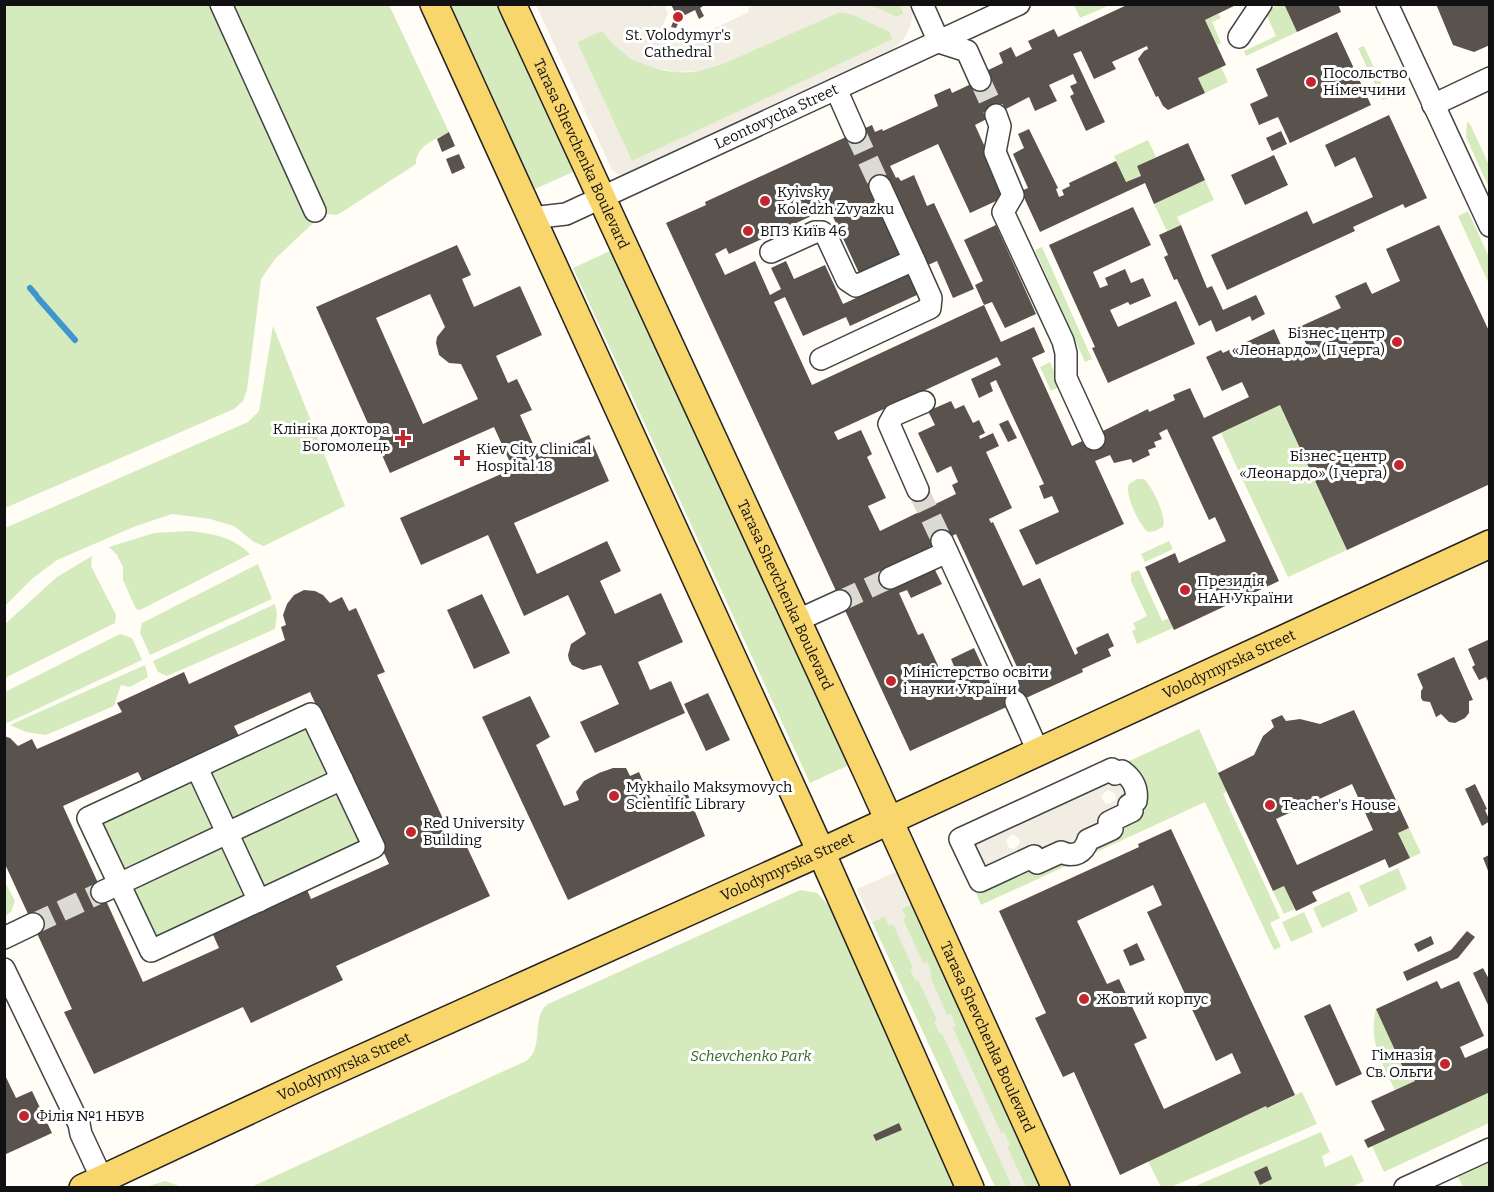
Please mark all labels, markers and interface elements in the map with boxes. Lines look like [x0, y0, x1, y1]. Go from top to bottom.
marker: St. Volodymyr's Cathedral [671, 10, 685, 24]
place label: St. Volodymyr's Cathedral [625, 26, 731, 61]
street label: Tarasa Shevchenka Boulevard [530, 56, 633, 252]
place label: Посольство Німеччини [1323, 64, 1408, 99]
marker: Посольство Німеччини [1304, 75, 1318, 89]
street label: Leontovycha Street [712, 80, 841, 153]
place label: Kyivsky Koledzh Zvyazku [777, 183, 894, 218]
marker: Kyivsky Koledzh Zvyazku [758, 194, 772, 208]
place label: ВПЗ Київ 46 [760, 222, 847, 240]
marker: ВПЗ Київ 46 [741, 224, 755, 238]
place label: Бізнес-центр «Леонардо» (II черга) [1232, 324, 1385, 359]
marker: Бізнес-центр «Леонардо» (II черга) [1390, 335, 1404, 349]
place label: Клініка доктора Богомолець [273, 420, 390, 455]
marker: Клініка доктора Богомолець [394, 429, 412, 447]
place label: Kiev City Clinical Hospital 18 [476, 440, 592, 475]
place label: Бізнес-центр «Леонардо» (I черга) [1239, 447, 1387, 482]
marker: Kiev City Clinical Hospital 18 [453, 449, 471, 467]
marker: Бізнес-центр «Леонардо» (I черга) [1392, 458, 1406, 472]
street label: Tarasa Shevchenka Boulevard [733, 497, 837, 693]
place label: Президія НАН України [1197, 572, 1293, 607]
marker: Президія НАН України [1178, 583, 1192, 597]
street label: Volodymyrska Street [1160, 626, 1299, 703]
place label: Міністерство освіти і науки України [903, 663, 1049, 698]
marker: Міністерство освіти і науки України [884, 674, 898, 688]
place label: Mykhailo Maksymovych Scientific Library [626, 778, 793, 813]
marker: Mykhailo Maksymovych Scientific Library [607, 789, 621, 803]
place label: Teacher's House [1282, 796, 1396, 814]
marker: Teacher's House [1263, 798, 1277, 812]
place label: Red University Building [423, 814, 525, 849]
marker: Red University Building [404, 825, 418, 839]
street label: Volodymyrska Street [718, 829, 857, 905]
street label: Tarasa Shevchenka Boulevard [936, 939, 1038, 1135]
place label: Жовтий корпус [1096, 990, 1209, 1008]
marker: Жовтий корпус [1077, 992, 1091, 1006]
street label: Volodymyrska Street [275, 1028, 414, 1105]
place label: Гімназія Св. Ольги [1365, 1046, 1433, 1081]
park label: Schevchenko Park [690, 1047, 813, 1065]
marker: Гімназія Св. Ольги [1438, 1057, 1452, 1071]
place label: Філія №1 НБУВ [36, 1107, 145, 1125]
marker: Філія №1 НБУВ [17, 1109, 31, 1123]

